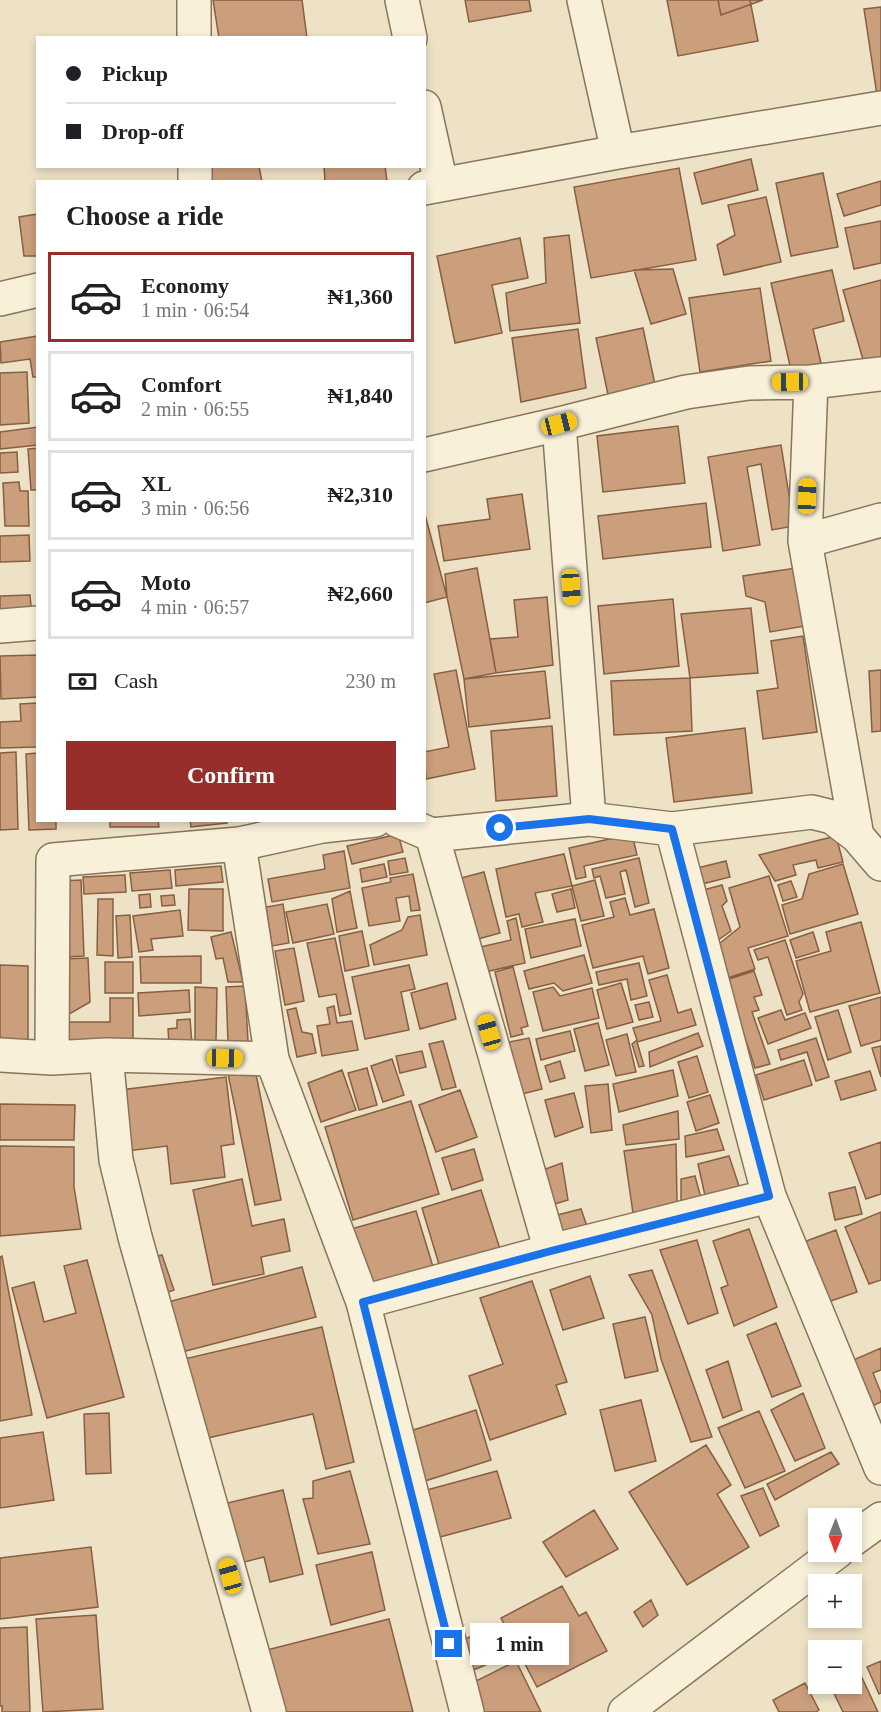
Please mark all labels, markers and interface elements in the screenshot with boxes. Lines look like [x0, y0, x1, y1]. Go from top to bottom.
text: Pickup [102, 61, 168, 86]
text: Drop-off [102, 119, 183, 144]
text: Choose a ride [66, 201, 224, 231]
icon: car [69, 270, 123, 324]
text: Economy [141, 273, 229, 298]
text: ₦1,360 [328, 284, 393, 309]
text: 1 min · 06:54 [141, 299, 249, 321]
icon: car [69, 369, 123, 423]
text: Comfort [141, 372, 222, 397]
car [772, 373, 808, 391]
text: ₦1,840 [328, 383, 393, 408]
text: 2 min · 06:55 [141, 398, 249, 420]
car [539, 411, 579, 437]
icon: car [69, 468, 123, 522]
text: XL [141, 471, 172, 496]
car [797, 478, 817, 514]
text: ₦2,310 [328, 482, 393, 507]
text: 3 min · 06:56 [141, 497, 249, 519]
icon: car [69, 567, 123, 621]
car [561, 568, 581, 606]
text: Moto [141, 570, 191, 595]
text: ₦2,660 [328, 581, 393, 606]
text: 4 min · 06:57 [141, 596, 249, 618]
icon: cash [66, 665, 99, 698]
text: Cash [114, 668, 158, 693]
text: 230 m [345, 670, 396, 692]
button: Confirm [66, 741, 396, 810]
route start [486, 814, 513, 841]
car [475, 1012, 503, 1052]
car [207, 1049, 243, 1067]
north arrow [808, 1508, 862, 1562]
map controls [808, 1508, 862, 1694]
car [216, 1556, 244, 1596]
button: + [808, 1574, 862, 1628]
callout: 1 min [470, 1623, 569, 1665]
route end [435, 1630, 462, 1657]
text: 1 min [495, 1633, 544, 1655]
button: − [808, 1640, 862, 1694]

